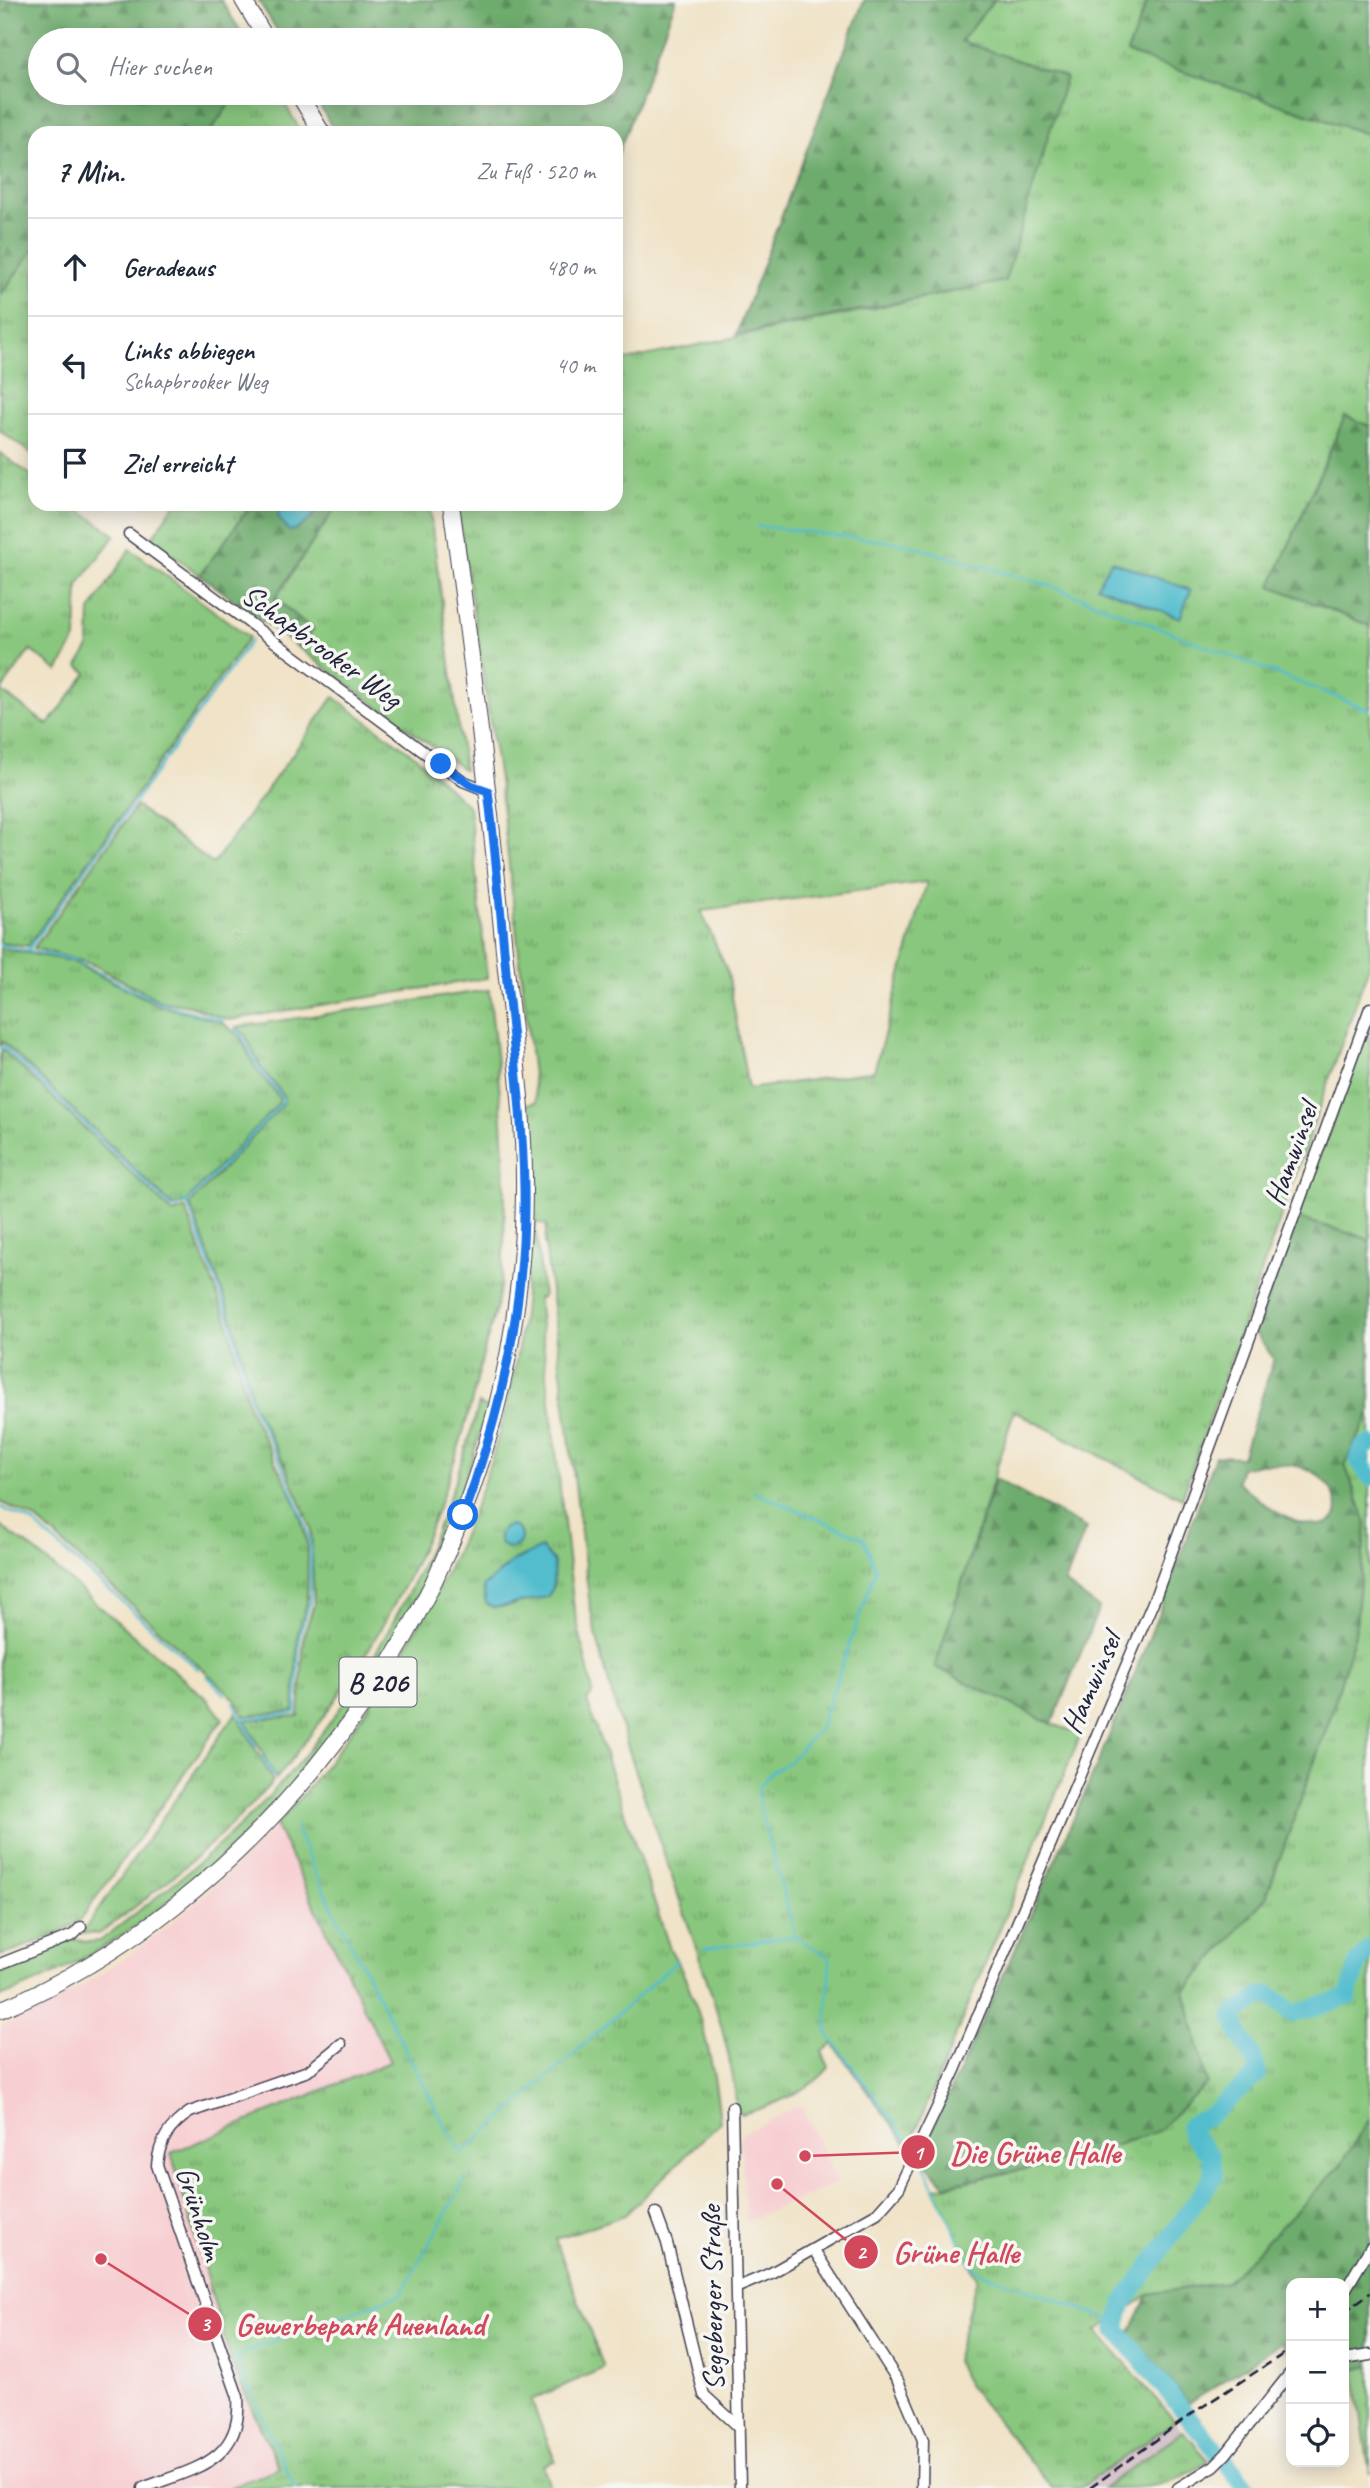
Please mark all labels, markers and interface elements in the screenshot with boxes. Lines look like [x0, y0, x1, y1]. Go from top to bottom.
search box [28, 28, 623, 105]
icon: search [52, 48, 90, 86]
text: Hier suchen [108, 50, 212, 83]
text: 7 Min. [56, 153, 124, 191]
text: Zu Fuß · 520 m [476, 157, 595, 186]
icon: ahead [56, 248, 94, 286]
text: Geradeaus [123, 251, 214, 284]
text: 480 m [546, 253, 595, 282]
text: Links abbiegen [123, 334, 254, 367]
icon: left [56, 346, 94, 384]
text: 40 m [556, 351, 595, 380]
text: Schapbrooker Weg [123, 367, 268, 396]
icon: arrive [56, 444, 94, 482]
text: Ziel erreicht [123, 447, 233, 480]
street label: Schapbrooker Weg [235, 575, 411, 718]
route end [425, 748, 456, 779]
street label: Hamwinsel [1255, 1093, 1329, 1211]
route start [447, 1499, 478, 1530]
street label: Hamwinsel [1052, 1622, 1132, 1739]
road number: B 206 [340, 1658, 416, 1706]
callout: Die Grüne Halle [900, 2126, 1134, 2179]
text: Die Grüne Halle [950, 2132, 1122, 2173]
text: 1 [913, 2140, 925, 2166]
street label: Grünholm [167, 2161, 234, 2267]
street label: Segeberger Straße [691, 2203, 733, 2391]
callout: Grüne Halle [844, 2225, 1034, 2278]
text: Grüne Halle [893, 2232, 1021, 2273]
text: 2 [856, 2239, 868, 2265]
map controls [1286, 2278, 1349, 2467]
button: + [1286, 2278, 1349, 2341]
callout: Gewerbepark Auenland [187, 2297, 498, 2350]
text: Gewerbepark Auenland [236, 2304, 490, 2345]
text: 3 [200, 2311, 212, 2337]
button: − [1286, 2341, 1349, 2404]
button: locate [1286, 2404, 1349, 2467]

